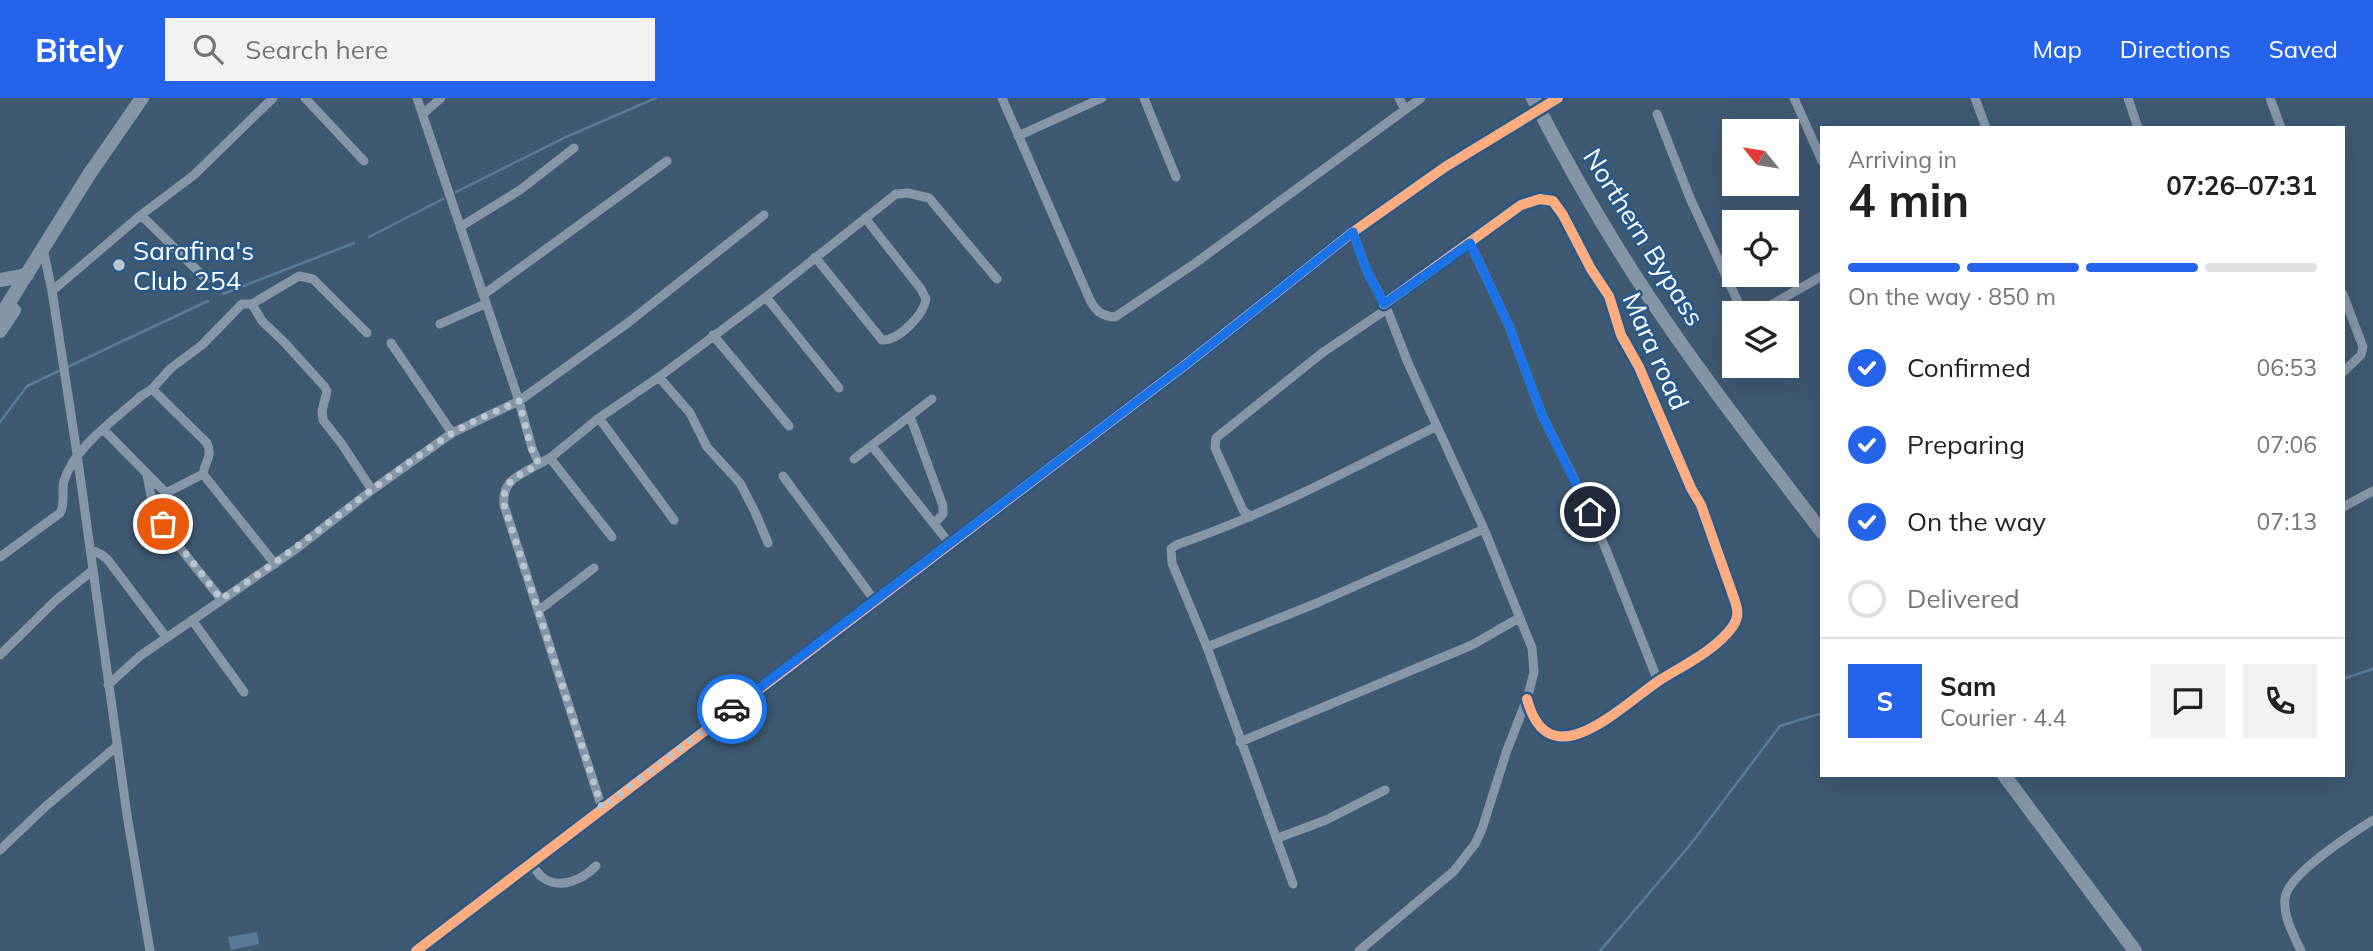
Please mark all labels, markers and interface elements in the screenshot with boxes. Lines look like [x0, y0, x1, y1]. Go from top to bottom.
search box [165, 18, 655, 81]
text: Bitely [35, 29, 123, 70]
icon: search [189, 30, 227, 68]
text: Search here [245, 33, 388, 66]
text: Map [2032, 34, 2082, 64]
text: Directions [2120, 34, 2231, 64]
text: Saved [2269, 34, 2338, 64]
north arrow [1722, 119, 1799, 196]
map controls [1722, 119, 1799, 378]
street label: Northern Bypass [1576, 142, 1712, 332]
text: Arriving in [1848, 145, 1957, 174]
text: 07:26–07:31 [2166, 169, 2317, 202]
text: 4 min [1848, 171, 1969, 229]
button: locate [1722, 210, 1799, 287]
place label: Sarafina's Club 254 [133, 234, 254, 297]
marker: Sarafina's Club 254 [111, 257, 127, 273]
text: On the way · 850 m [1848, 282, 2056, 311]
street label: Mara road [1616, 287, 1696, 415]
button: layers [1722, 301, 1799, 378]
icon: check [1848, 349, 1886, 387]
text: Confirmed [1907, 351, 2031, 384]
text: 06:53 [2257, 353, 2317, 382]
icon: check [1848, 426, 1886, 464]
text: Preparing [1907, 428, 2025, 461]
text: 07:06 [2257, 430, 2317, 459]
pin [1560, 482, 1620, 542]
icon: home [1571, 493, 1609, 531]
pin [133, 494, 193, 554]
icon: check [1848, 503, 1886, 541]
icon: bag [144, 505, 182, 543]
text: On the way [1907, 505, 2046, 538]
text: 07:13 [2257, 507, 2317, 536]
text: Delivered [1907, 582, 2020, 615]
button: chat [2151, 664, 2225, 738]
button: phone [2243, 664, 2317, 738]
text: Sam [1940, 670, 1996, 703]
courier [697, 674, 767, 744]
text: S [1877, 685, 1893, 718]
icon: car [713, 690, 751, 728]
text: Courier · 4.4 [1940, 703, 2066, 732]

